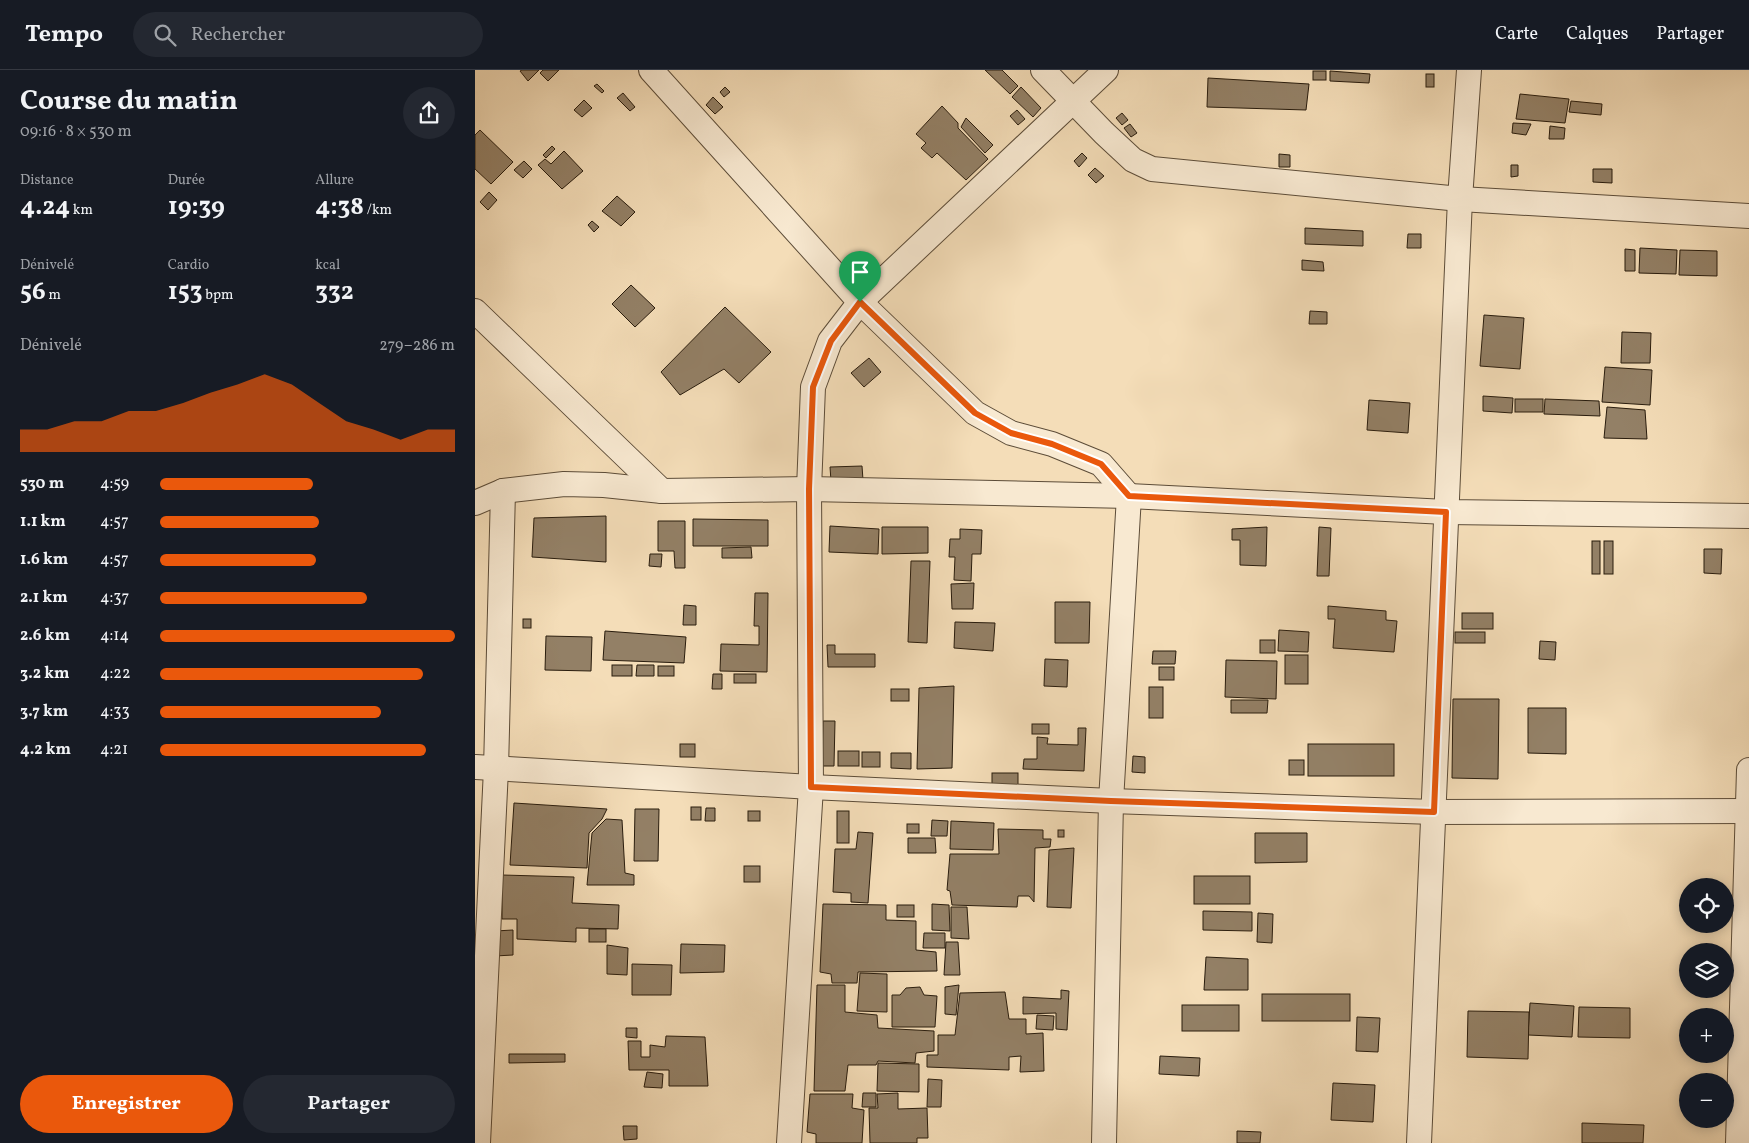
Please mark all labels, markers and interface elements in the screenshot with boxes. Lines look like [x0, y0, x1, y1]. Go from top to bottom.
search box [133, 12, 483, 57]
text: Tempo [25, 18, 103, 52]
icon: search [151, 21, 179, 49]
text: Rechercher [191, 22, 285, 48]
text: Carte [1495, 22, 1538, 47]
text: Calques [1566, 22, 1628, 47]
text: Partager [1656, 22, 1724, 47]
text: Course du matin [20, 82, 238, 121]
button: share [403, 87, 455, 139]
text: 09:16 · 8 × 530 m [20, 121, 132, 143]
text: Distance [20, 171, 74, 190]
text: Durée [168, 171, 205, 190]
text: Allure [315, 171, 354, 190]
text: 4.24 [20, 190, 70, 225]
text: 19:39 [168, 190, 225, 225]
text: 4:38 [315, 190, 364, 225]
text: km [70, 201, 93, 220]
text: /km [364, 201, 392, 220]
pin [839, 251, 881, 302]
text: Dénivelé [20, 256, 74, 275]
text: Cardio [168, 256, 209, 275]
text: kcal [315, 256, 340, 275]
icon: arrive [846, 258, 874, 286]
text: 56 [20, 275, 46, 310]
text: 153 [168, 275, 202, 310]
text: 332 [315, 275, 354, 310]
text: m [46, 286, 61, 305]
text: bpm [202, 286, 233, 305]
text: Dénivelé [20, 335, 82, 357]
text: 279–286 m [379, 335, 455, 357]
text: 530 m [20, 473, 64, 495]
text: 4:59 [100, 473, 129, 495]
text: 1.1 km [20, 511, 66, 533]
text: 4:57 [100, 511, 129, 533]
text: 1.6 km [20, 549, 68, 571]
text: 4:57 [100, 549, 129, 571]
text: 2.1 km [20, 587, 68, 609]
text: 4:37 [100, 587, 129, 609]
text: 2.6 km [20, 625, 70, 647]
text: 4:14 [100, 625, 129, 647]
text: 3.2 km [20, 663, 69, 685]
text: 4:22 [100, 663, 131, 685]
text: 3.7 km [20, 701, 68, 723]
text: 4:33 [100, 701, 130, 723]
text: 4.2 km [20, 739, 71, 761]
text: 4:21 [100, 739, 128, 761]
map controls [1679, 878, 1734, 1128]
button: locate [1679, 878, 1734, 933]
button: layers [1679, 943, 1734, 998]
button: + [1679, 1008, 1734, 1063]
button: − [1679, 1073, 1734, 1128]
button: Enregistrer [20, 1075, 233, 1133]
button: Partager [243, 1075, 455, 1133]

